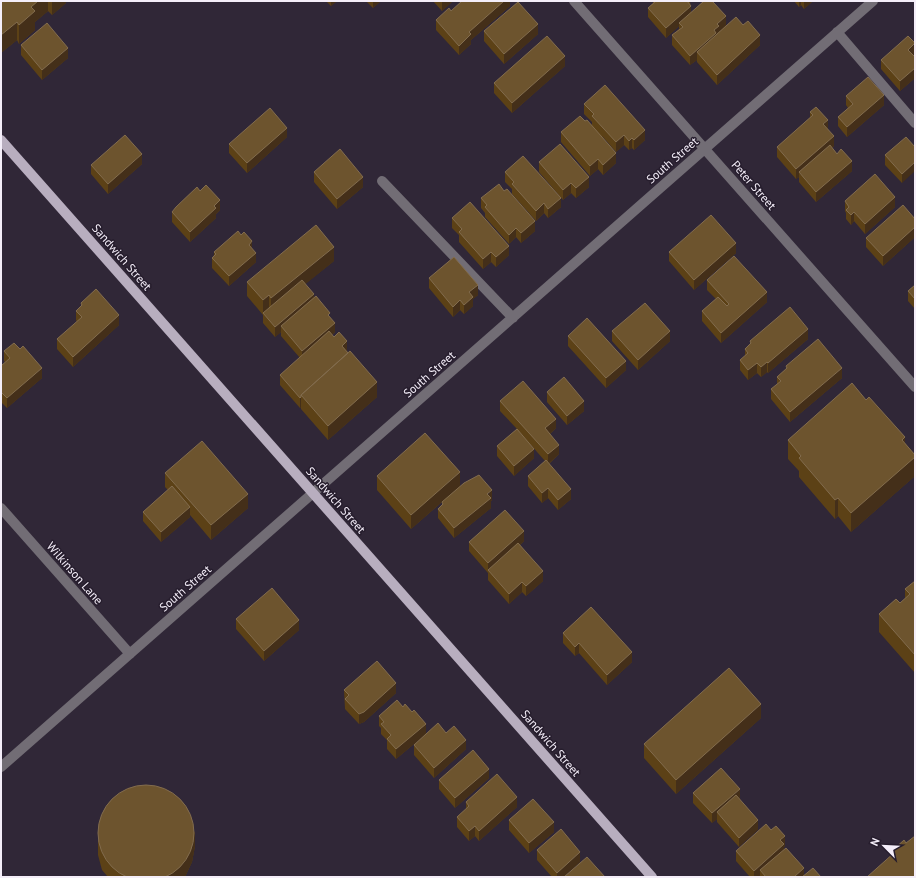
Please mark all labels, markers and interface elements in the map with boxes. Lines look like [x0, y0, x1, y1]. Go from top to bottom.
street label: South Street [643, 133, 701, 187]
street label: Peter Street [729, 157, 779, 213]
street label: Sandwich Street [89, 221, 155, 293]
street label: South Street [400, 347, 458, 401]
street label: Sandwich Street [303, 464, 369, 536]
street label: Wilkinson Lane [44, 539, 106, 607]
street label: South Street [156, 561, 214, 615]
street label: Sandwich Street [518, 707, 584, 779]
north arrow [864, 826, 904, 866]
text: N [867, 836, 883, 848]

